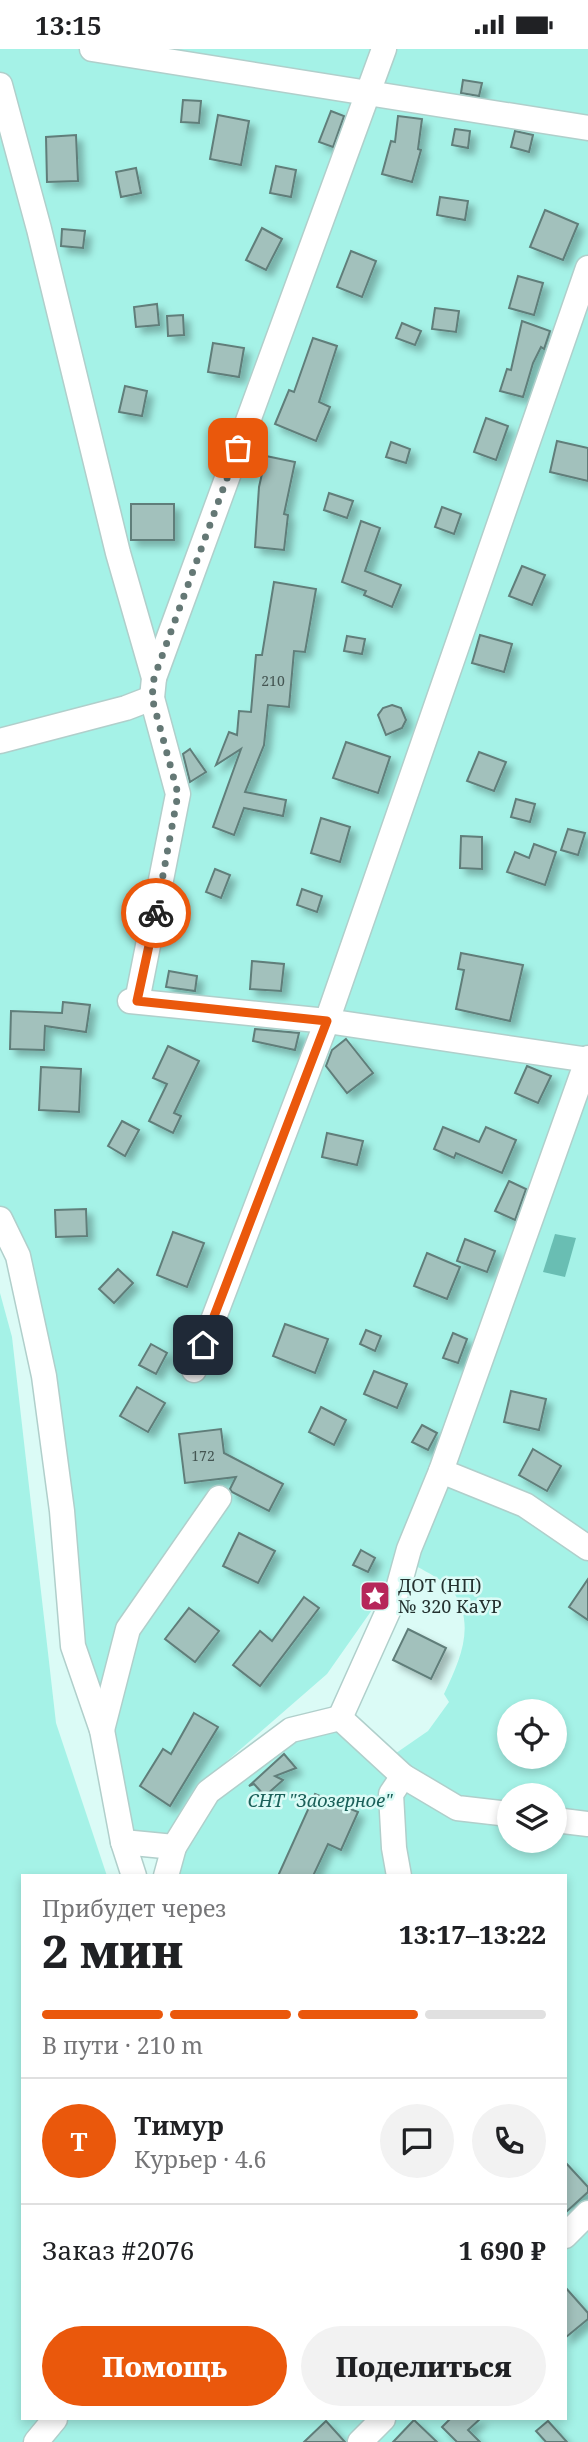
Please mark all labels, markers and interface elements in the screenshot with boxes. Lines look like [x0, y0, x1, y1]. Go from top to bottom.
text: 13:15 [35, 7, 102, 43]
pin [208, 418, 268, 478]
icon: bag [219, 429, 257, 467]
house number: 210 [261, 671, 285, 690]
courier [121, 878, 191, 948]
icon: bike [137, 894, 175, 932]
pin [173, 1315, 233, 1375]
icon: home [184, 1326, 222, 1364]
house number: 172 [191, 1446, 215, 1465]
place label: ДОТ (НП) № 320 КаУР [398, 1573, 502, 1618]
place icon: ДОТ (НП) № 320 КаУР [358, 1579, 392, 1613]
map controls [497, 1699, 567, 1853]
button: locate [497, 1699, 567, 1769]
button: layers [497, 1783, 567, 1853]
park label: СНТ "Заозерное" [248, 1788, 394, 1812]
text: Прибудет через [42, 1892, 226, 1924]
text: 13:17–13:22 [399, 1916, 546, 1952]
text: 2 мин [42, 1919, 183, 1981]
text: В пути · 210 m [42, 2029, 203, 2061]
button: chat [380, 2104, 454, 2178]
button: phone [472, 2104, 546, 2178]
text: Тимур [134, 2107, 224, 2143]
text: Т [70, 2123, 88, 2159]
text: Курьер · 4.6 [134, 2143, 266, 2175]
text: Заказ #2076 [42, 2232, 194, 2268]
text: 1 690 ₽ [458, 2232, 546, 2268]
button: Помощь [42, 2326, 287, 2406]
button: Поделиться [301, 2326, 546, 2406]

